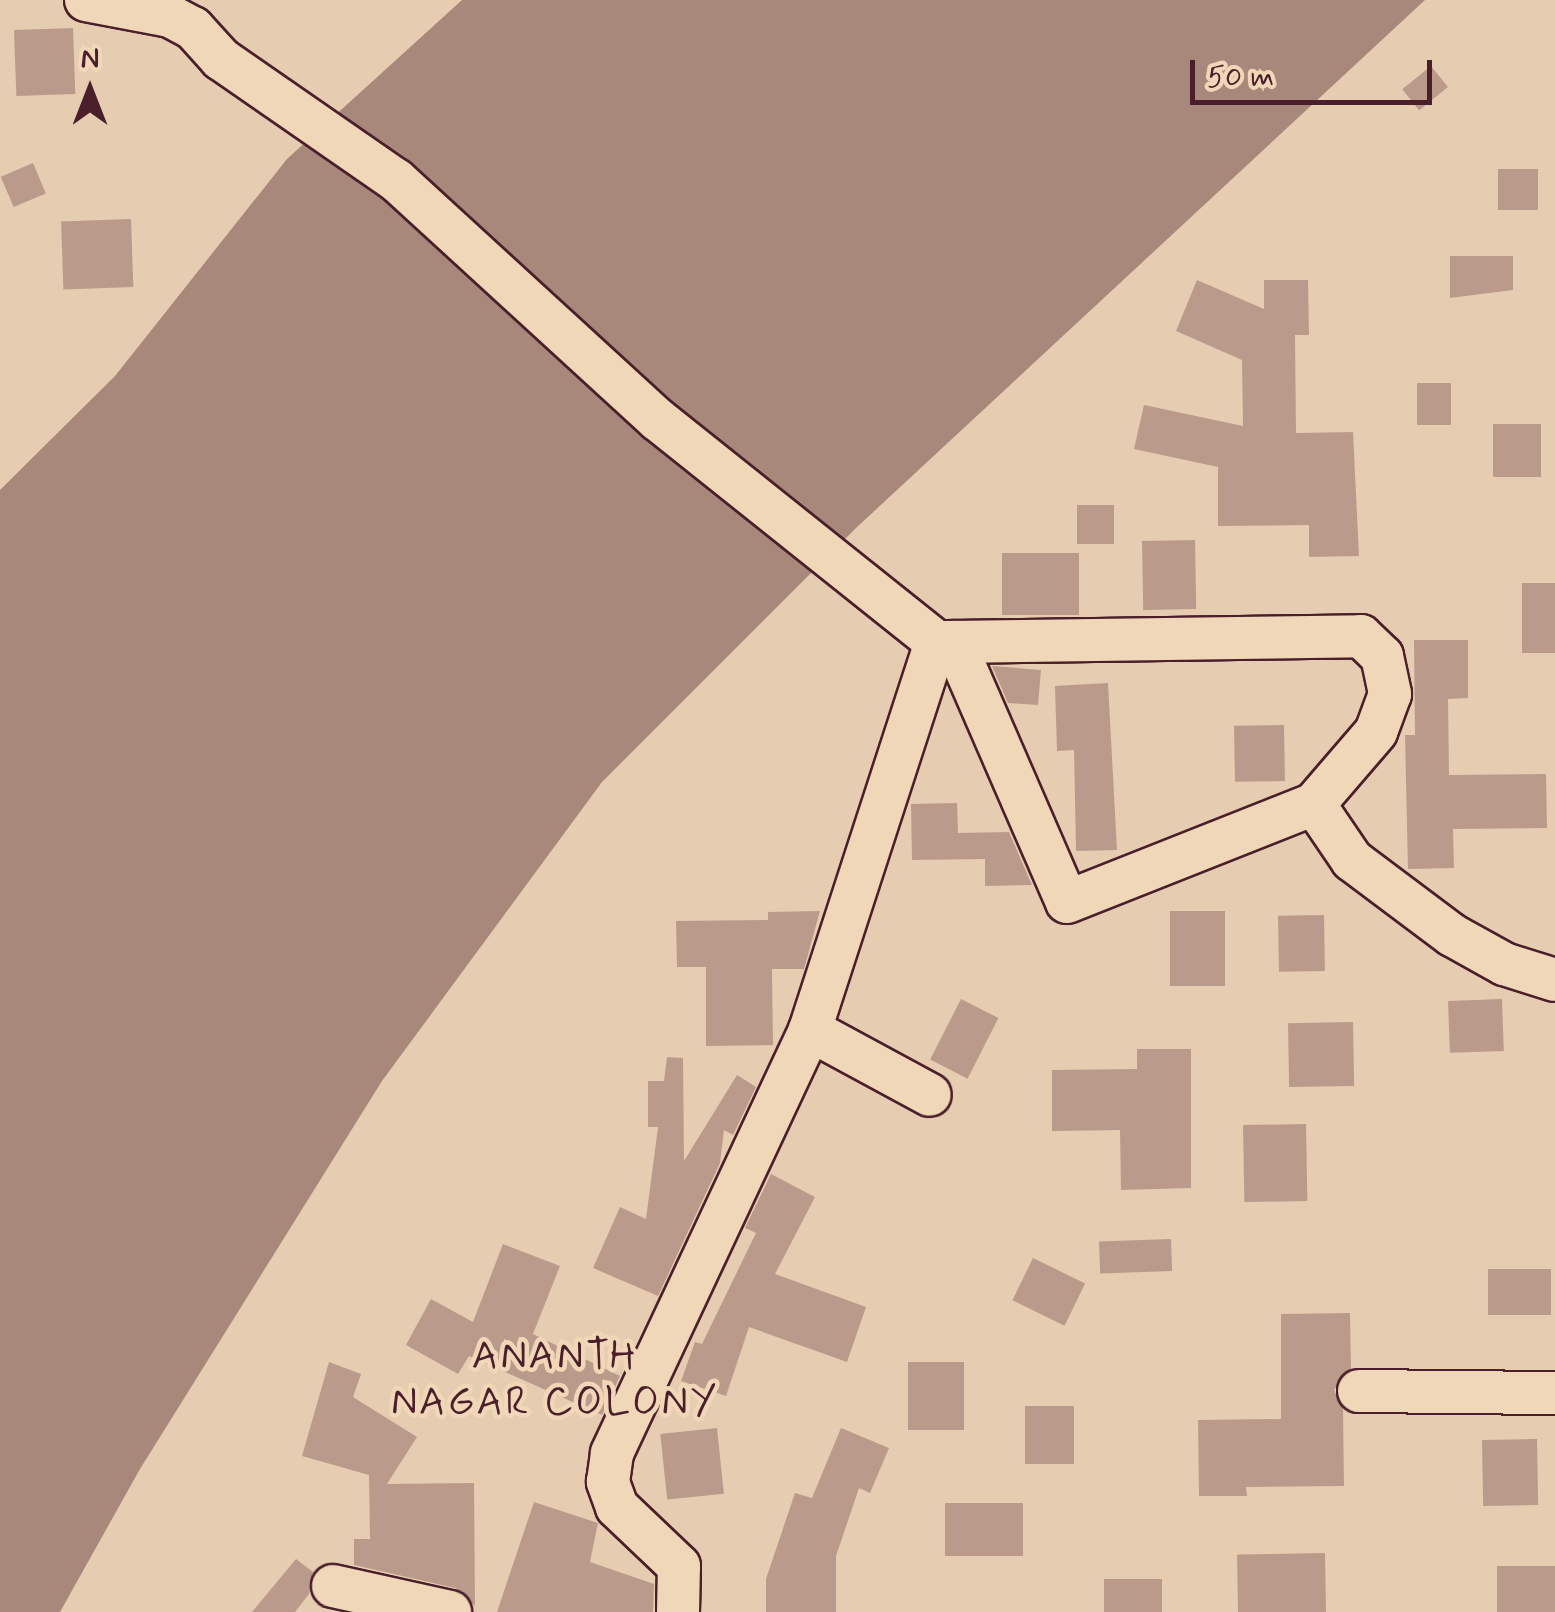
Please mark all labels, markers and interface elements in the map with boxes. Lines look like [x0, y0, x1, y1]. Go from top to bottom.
north arrow [40, 40, 140, 140]
scale bar [1195, 40, 1438, 102]
text: N [81, 41, 99, 78]
text: 50 m [1207, 58, 1274, 97]
district label: ANANTH NAGAR COLONY [392, 1333, 718, 1427]

